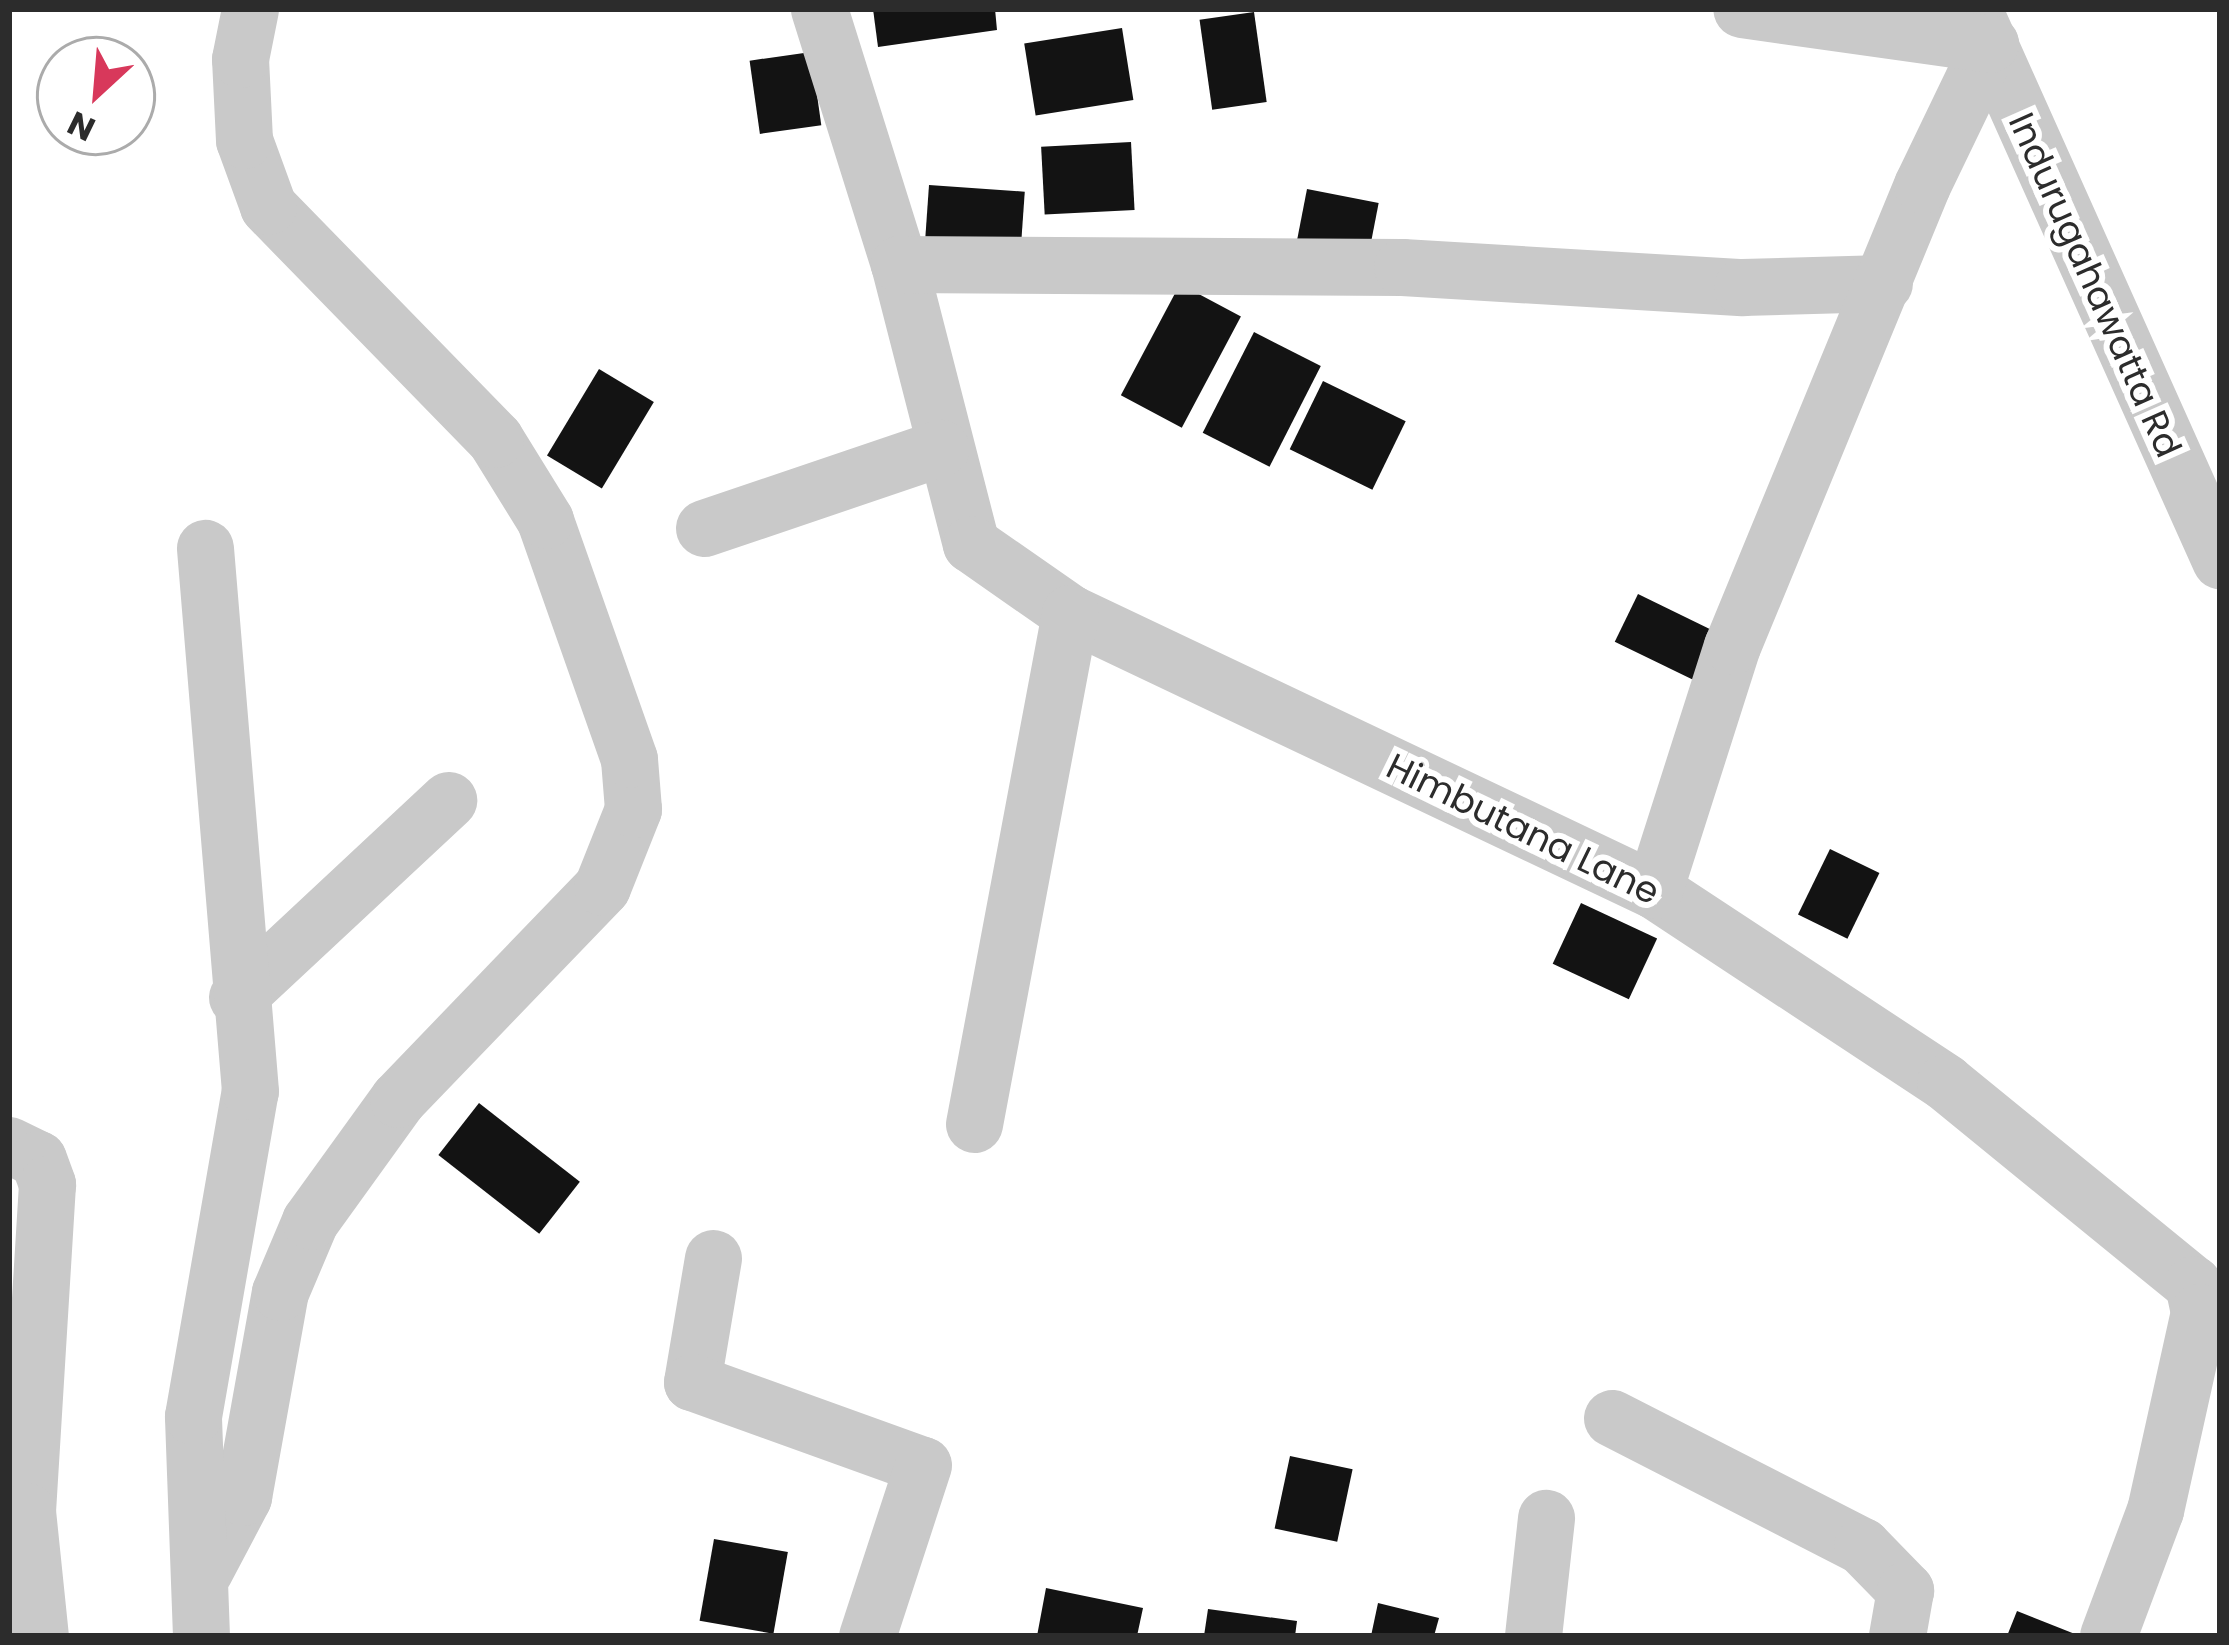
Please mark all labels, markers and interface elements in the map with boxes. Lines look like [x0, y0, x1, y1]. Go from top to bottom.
north arrow [36, 36, 156, 156]
text: N [60, 100, 103, 153]
street label: Indurugahawatta Rd [2000, 106, 2190, 464]
street label: Himbutana Lane [1380, 744, 1666, 914]

